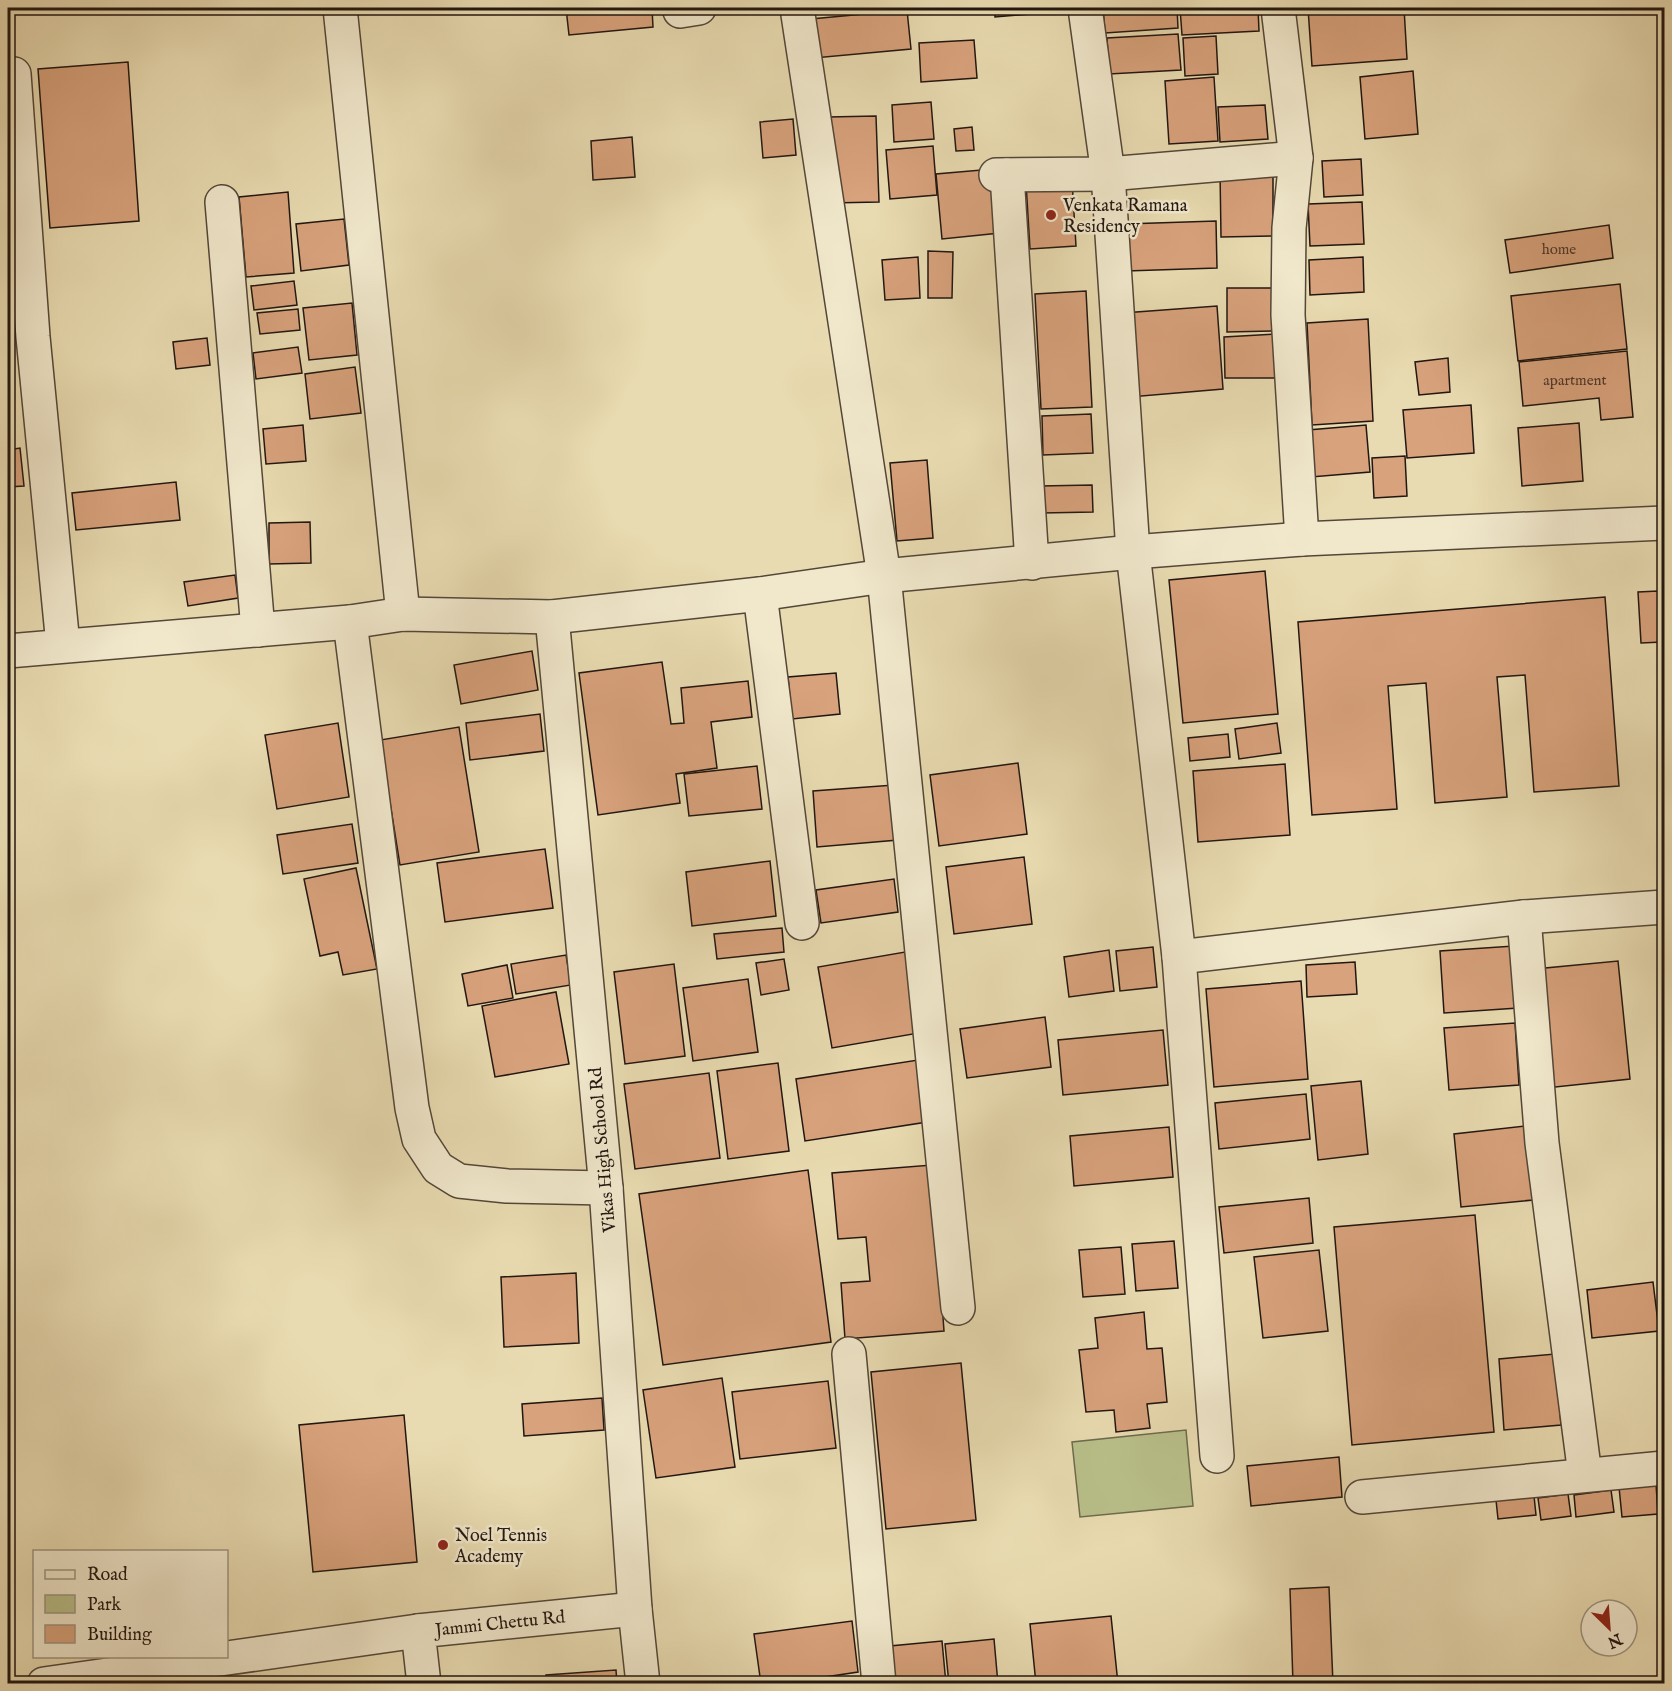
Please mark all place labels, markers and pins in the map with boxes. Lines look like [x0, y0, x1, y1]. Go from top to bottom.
place label: Venkata Ramana Residency [1062, 195, 1188, 239]
marker: Venkata Ramana Residency [1044, 208, 1058, 222]
place label: Noel Tennis Academy [454, 1525, 547, 1569]
marker: Noel Tennis Academy [436, 1538, 450, 1552]

